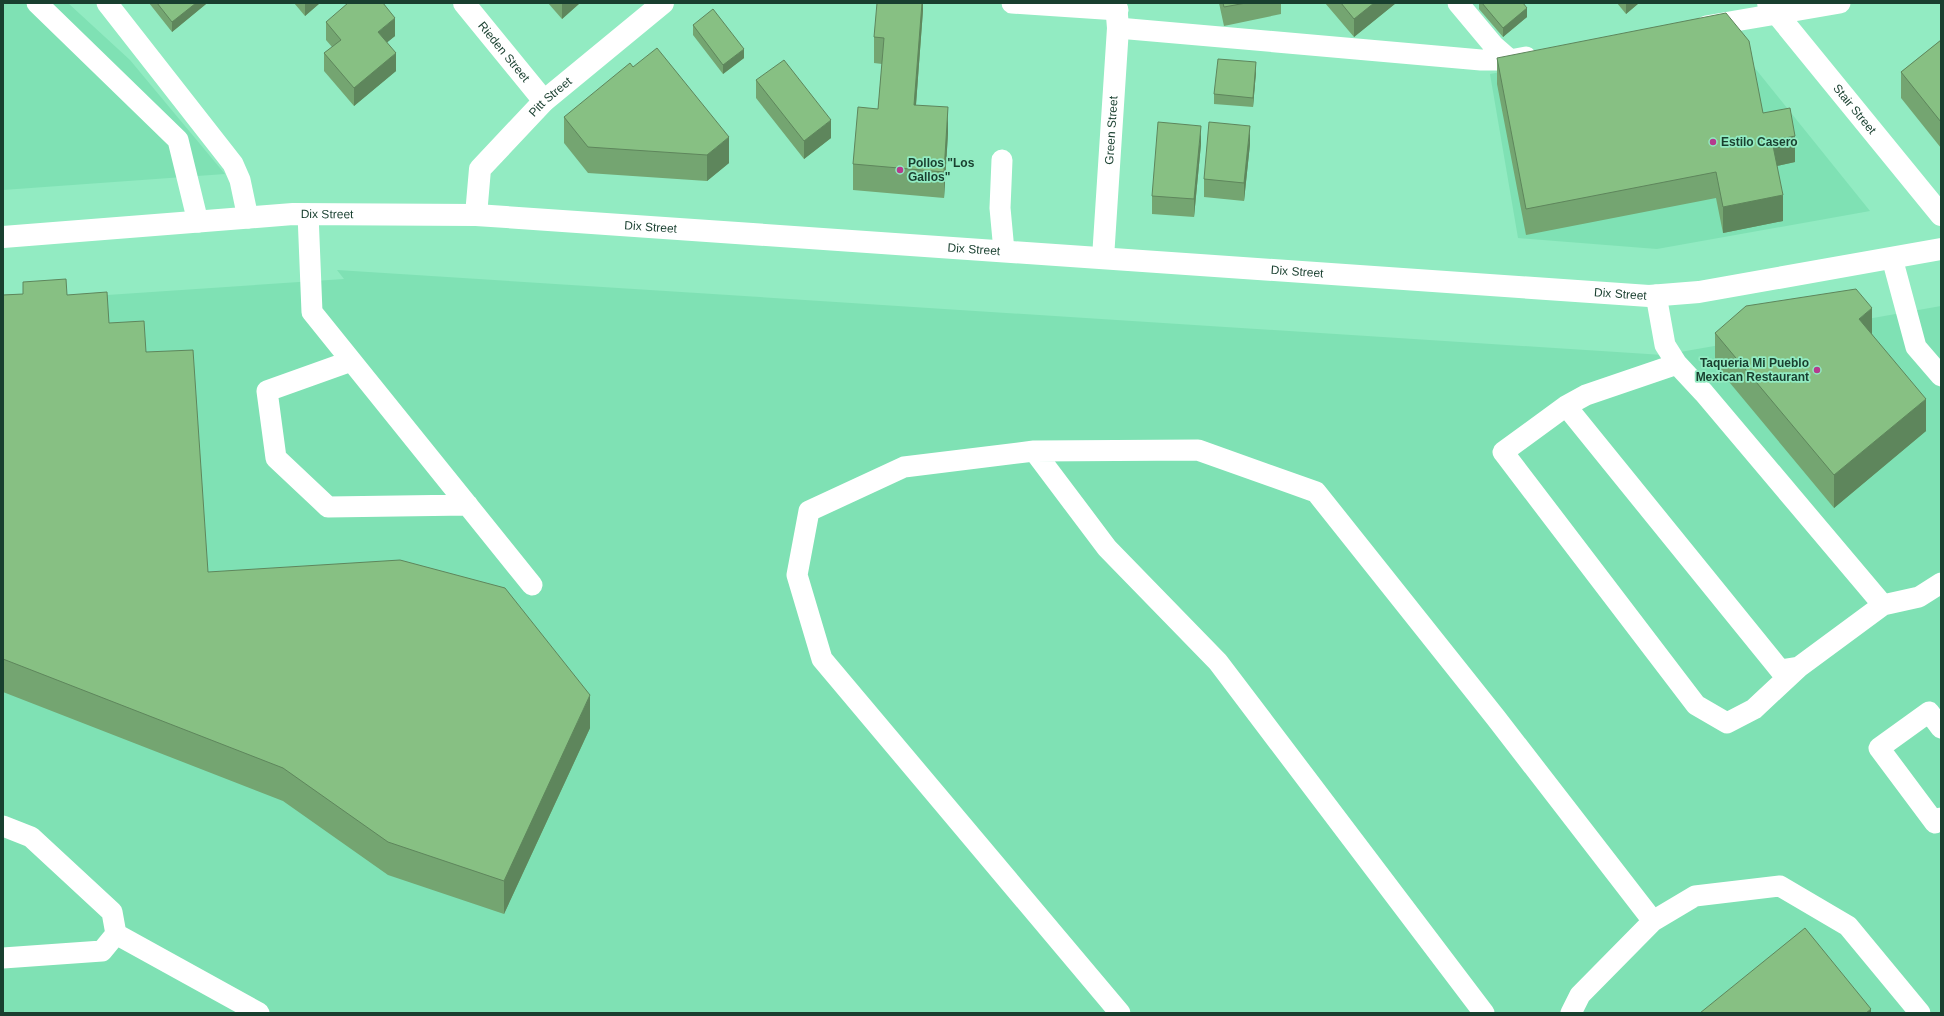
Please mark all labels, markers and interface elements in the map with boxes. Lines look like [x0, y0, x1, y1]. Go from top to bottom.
street label: Rieden Street [475, 19, 533, 85]
street label: Pitt Street [526, 74, 575, 120]
street label: Stair Street [1830, 81, 1879, 137]
street label: Green Street [1102, 95, 1121, 165]
place label: Estilo Casero [1721, 135, 1798, 149]
marker: Estilo Casero [1708, 137, 1718, 147]
place label: Pollos "Los Gallos" [908, 156, 975, 184]
marker: Pollos "Los Gallos" [895, 165, 905, 175]
street label: Dix Street [301, 207, 354, 221]
street label: Dix Street [624, 218, 678, 236]
street label: Dix Street [947, 241, 1001, 258]
street label: Dix Street [1270, 263, 1325, 281]
street label: Dix Street [1594, 285, 1648, 303]
place label: Taqueria Mi Pueblo Mexican Restaurant [1696, 356, 1809, 384]
marker: Taqueria Mi Pueblo Mexican Restaurant [1812, 365, 1822, 375]

